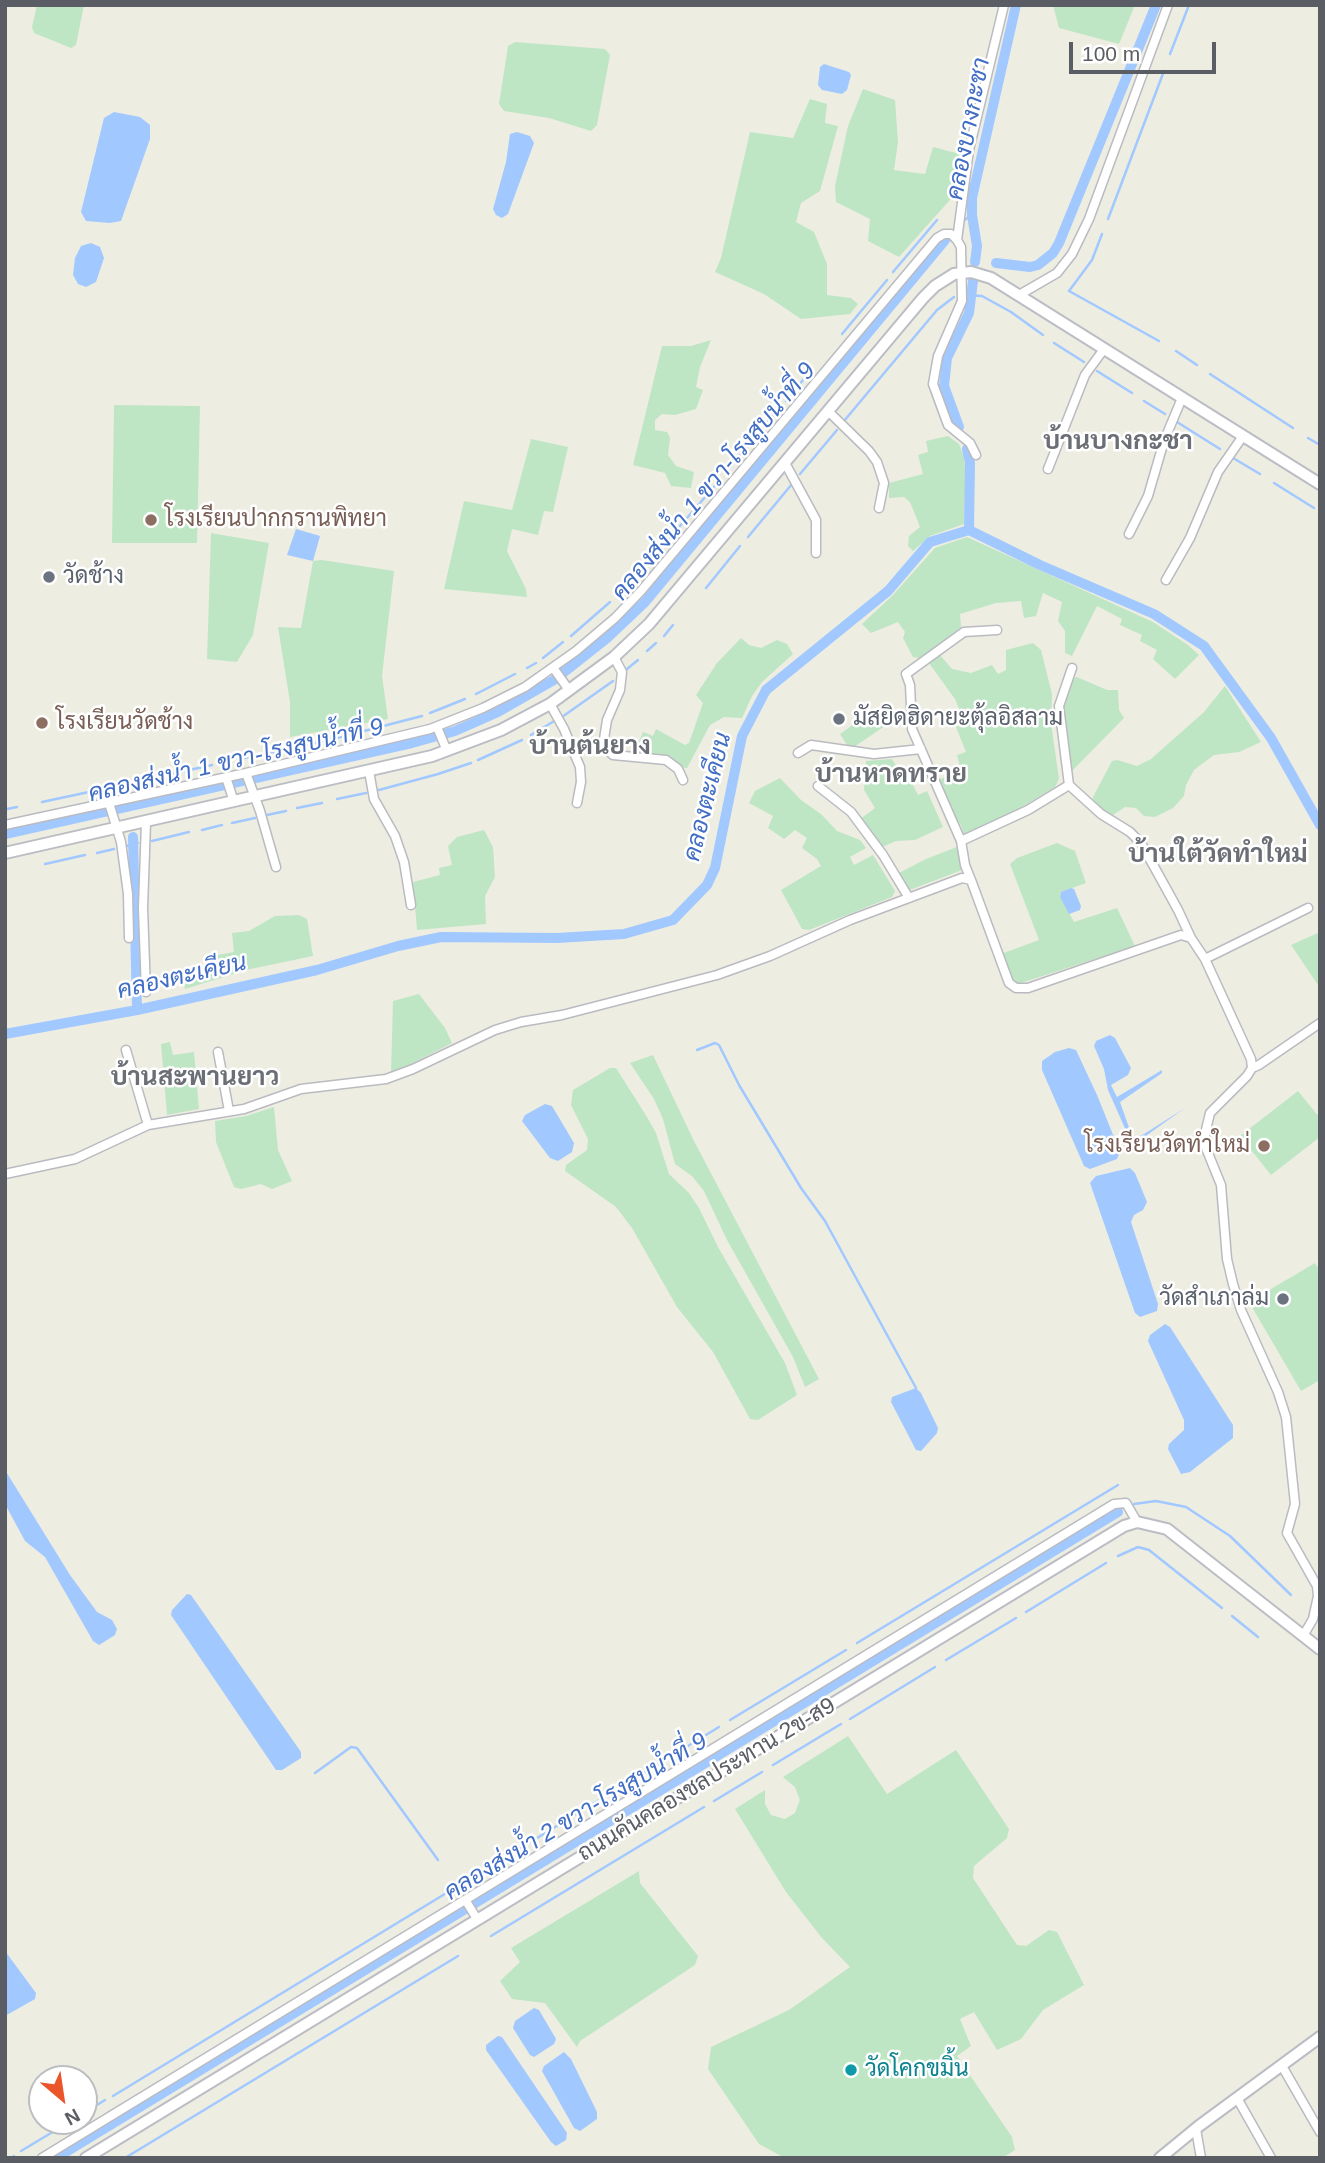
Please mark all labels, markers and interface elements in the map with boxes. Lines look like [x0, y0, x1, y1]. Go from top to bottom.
scale bar [1073, 28, 1220, 72]
text: 100 m [1082, 42, 1140, 65]
water label: คลองบางกะชา [941, 55, 997, 203]
water label: คลองส่งน้ำ 1 ขวา-โรงสูบน้ำที่ 9 [606, 357, 822, 607]
district label: บ้านบางกะชา [1043, 426, 1193, 458]
place label: โรงเรียนปากกรานพิทยา [165, 506, 387, 534]
marker: โรงเรียนปากกรานพิทยา [143, 512, 159, 528]
place label: วัดช้าง [63, 563, 124, 591]
marker: วัดช้าง [41, 569, 57, 585]
place label: มัสยิดฮิดายะตุ้ลอิสลาม [853, 705, 1063, 733]
place label: โรงเรียนวัดช้าง [56, 709, 193, 737]
marker: มัสยิดฮิดายะตุ้ลอิสลาม [831, 711, 847, 727]
water label: คลองส่งน้ำ 1 ขวา-โรงสูบน้ำที่ 9 [86, 713, 386, 809]
marker: โรงเรียนวัดช้าง [34, 715, 50, 731]
water label: คลองตะเคียน [678, 730, 738, 864]
district label: บ้านต้นยาง [529, 731, 651, 763]
district label: บ้านหาดทราย [815, 759, 967, 791]
district label: บ้านใต้วัดทำใหม่ [1128, 839, 1308, 871]
water label: คลองตะเคียน [115, 948, 249, 1006]
district label: บ้านสะพานยาว [111, 1062, 279, 1094]
place label: โรงเรียนวัดทำใหม่ [1085, 1132, 1250, 1160]
marker: โรงเรียนวัดทำใหม่ [1256, 1138, 1272, 1154]
place label: วัดสำเภาล่ม [1159, 1285, 1269, 1313]
marker: วัดสำเภาล่ม [1275, 1291, 1291, 1307]
street label: ถนนคันคลองชลประทาน 2ข-ส9 [573, 1692, 841, 1868]
water label: คลองส่งน้ำ 2 ขวา-โรงสูบน้ำที่ 9 [439, 1727, 713, 1907]
place label: วัดโคกขมิ้น [865, 2056, 969, 2084]
marker: วัดโคกขมิ้น [843, 2062, 859, 2078]
north arrow [28, 2065, 98, 2135]
text: N [61, 2105, 84, 2130]

